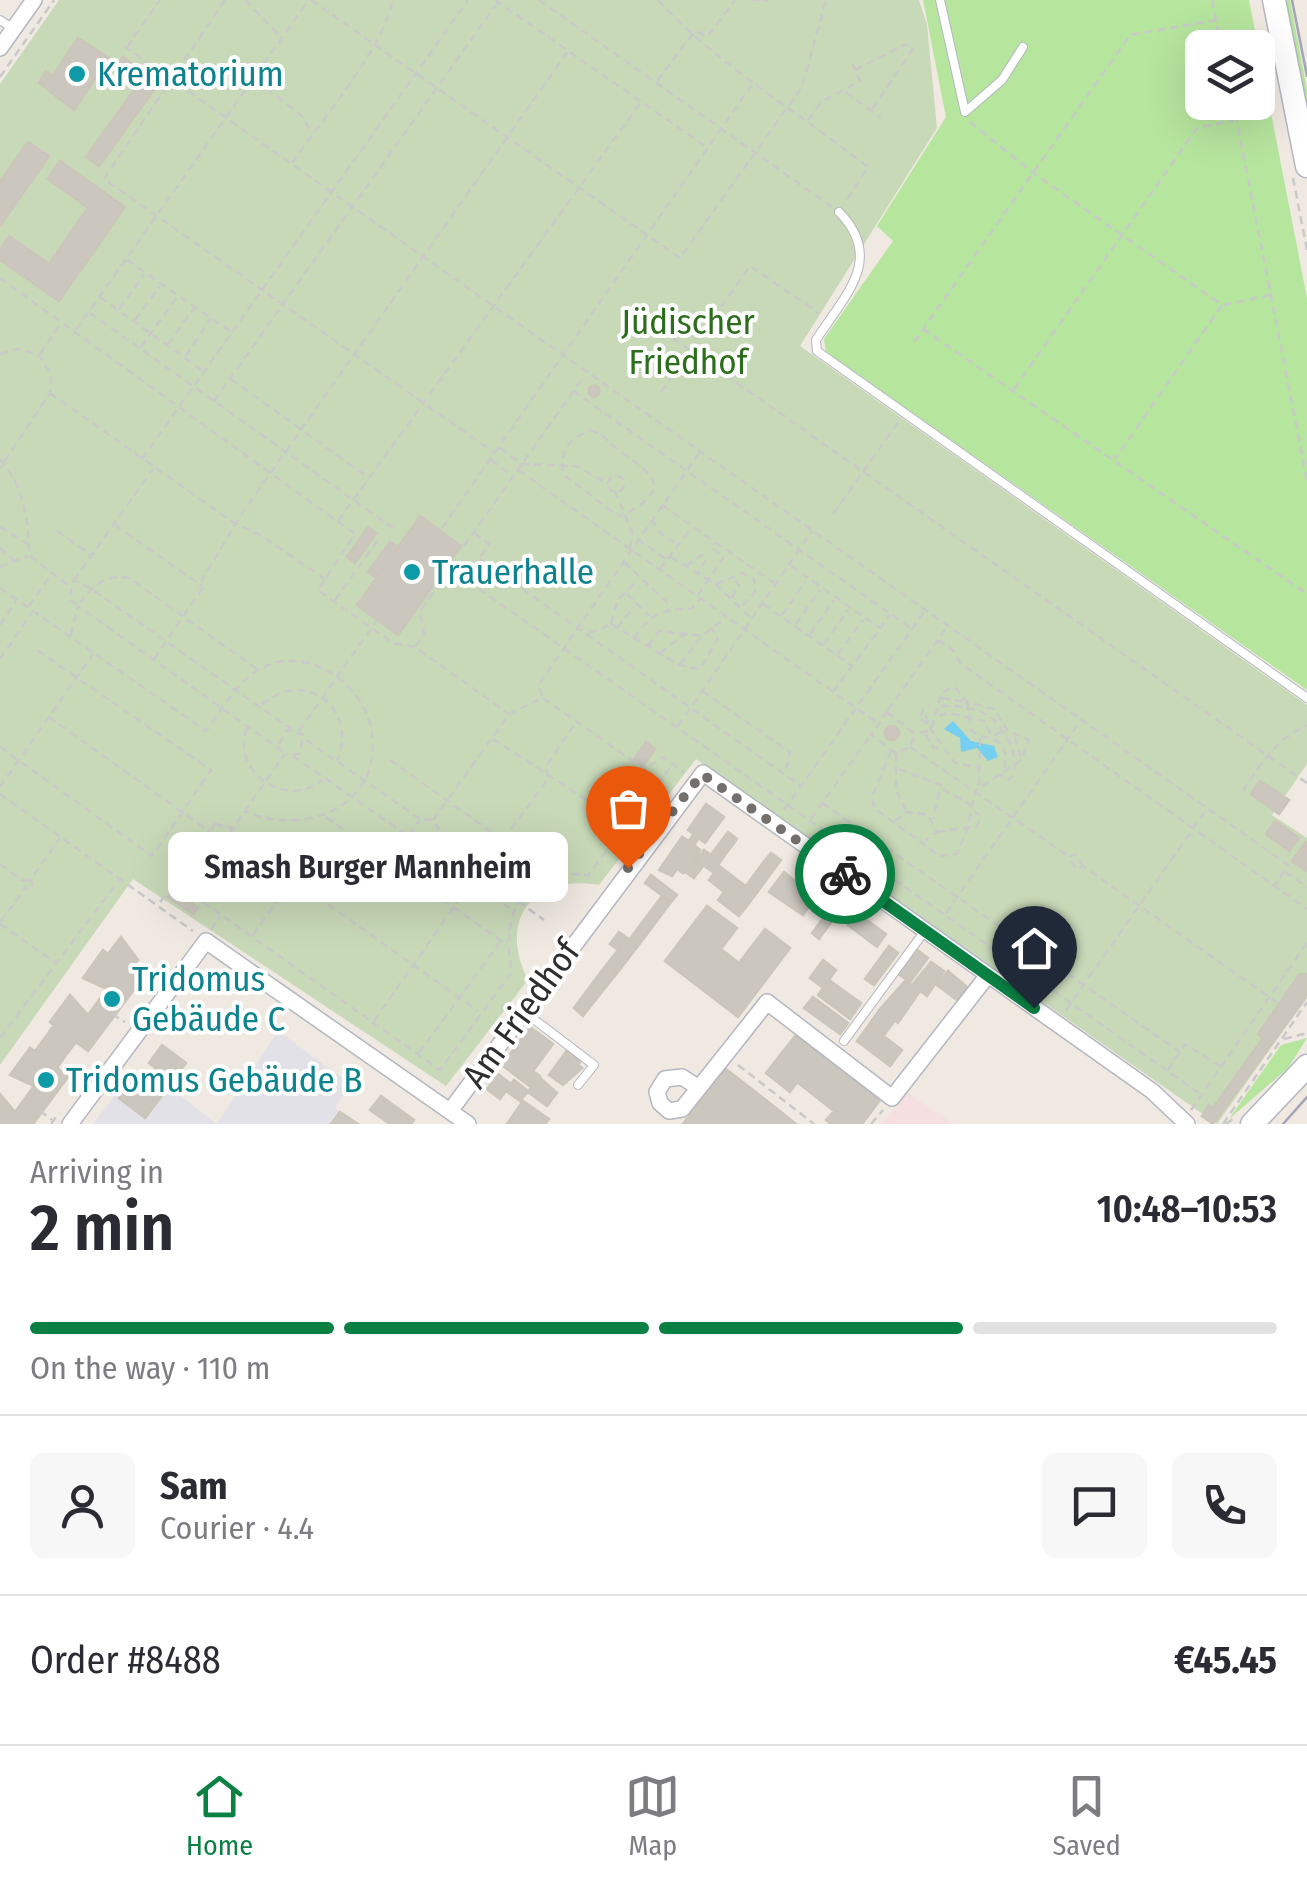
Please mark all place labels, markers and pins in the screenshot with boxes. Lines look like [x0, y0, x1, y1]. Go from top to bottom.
place label: Krematorium [97, 53, 284, 95]
marker: Krematorium [66, 63, 88, 85]
place label: Trauerhalle [432, 551, 594, 593]
marker: Trauerhalle [401, 561, 423, 583]
pin [586, 766, 671, 869]
callout: Smash Burger Mannheim [168, 833, 568, 903]
pin [992, 906, 1077, 1009]
place label: Tridomus Gebäude C [132, 958, 285, 1040]
marker: Tridomus Gebäude C [101, 988, 123, 1010]
place label: Tridomus Gebäude B [66, 1059, 362, 1101]
marker: Tridomus Gebäude B [35, 1069, 57, 1091]

